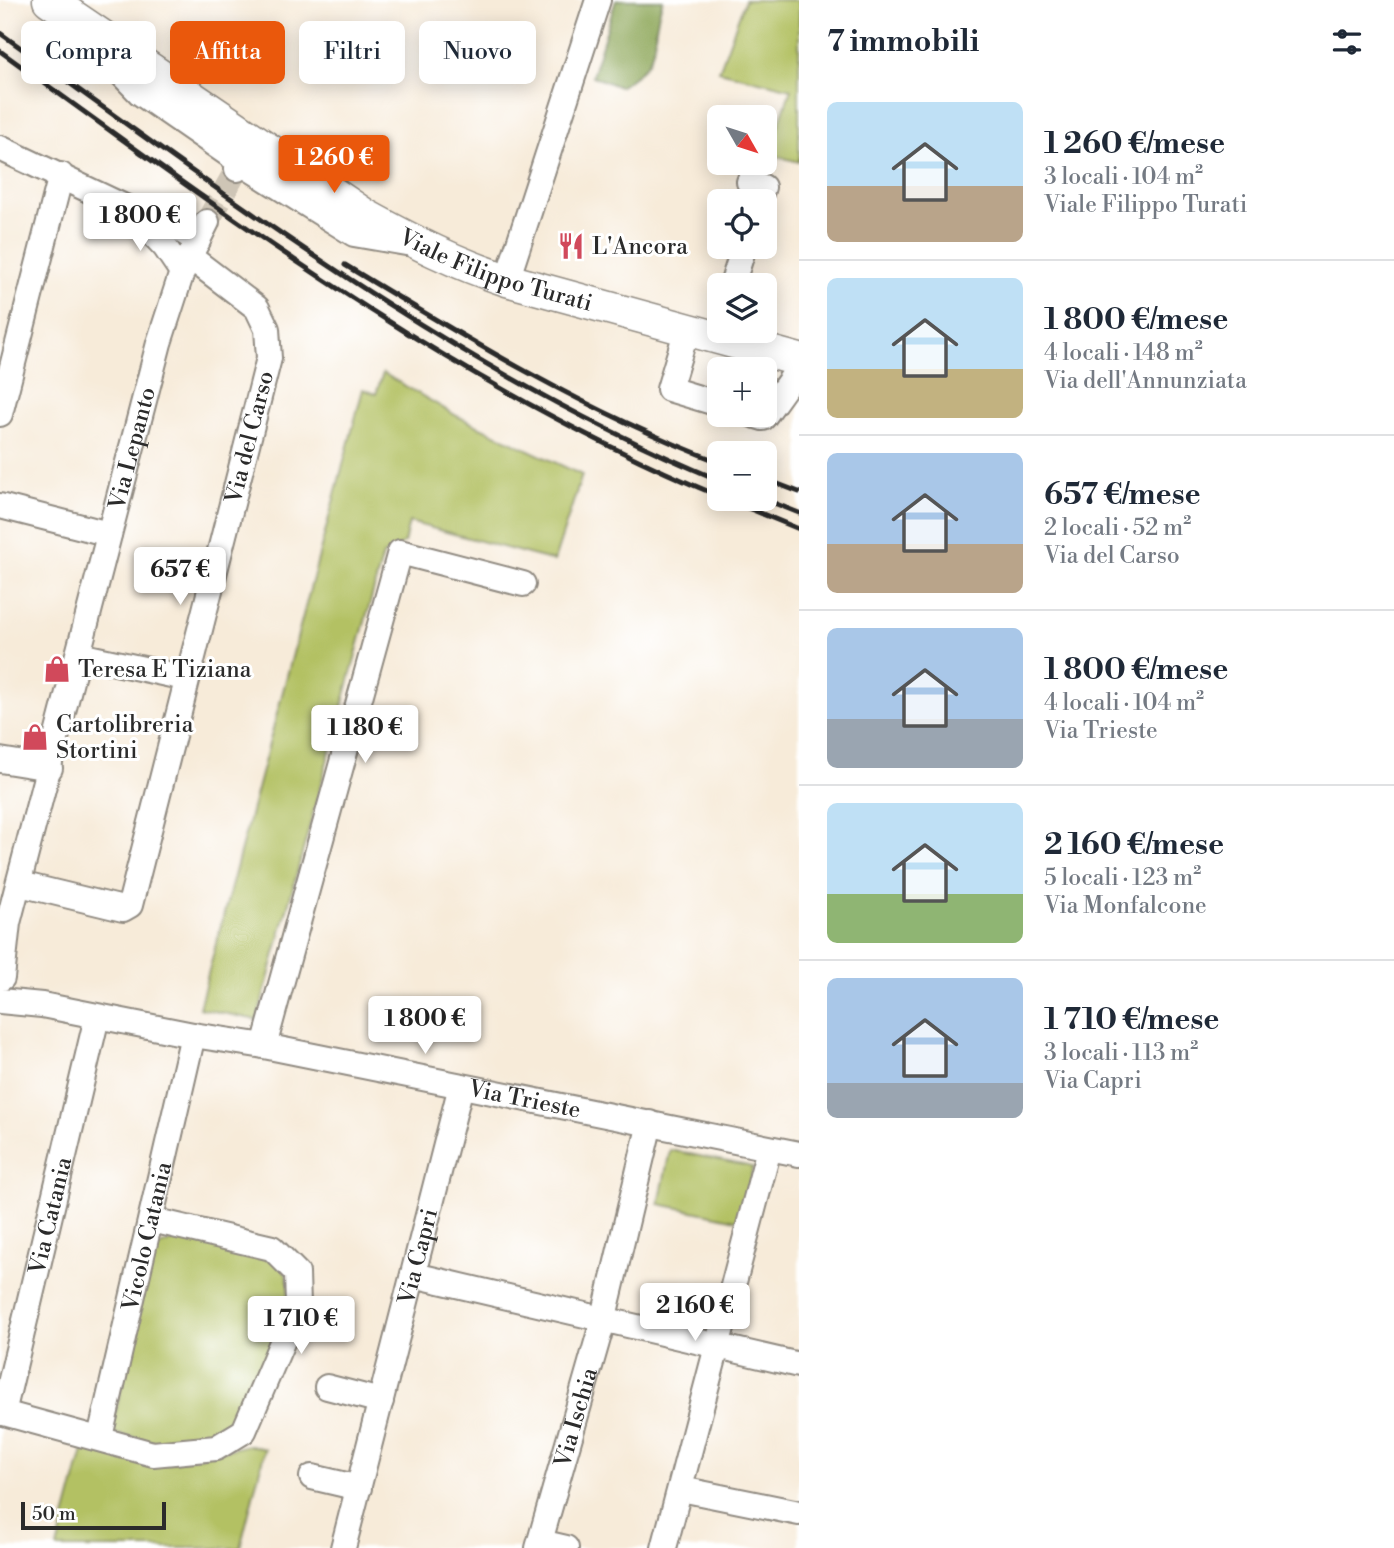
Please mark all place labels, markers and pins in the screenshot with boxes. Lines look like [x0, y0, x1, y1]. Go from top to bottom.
pin: 1 260 € [269, 136, 399, 195]
pin: 1 800 € [75, 194, 205, 253]
restaurant icon: L'Ancora [556, 231, 586, 261]
place label: L'Ancora [592, 233, 688, 261]
pin: 657 € [131, 548, 229, 607]
shop icon: Teresa E Tiziana [42, 654, 72, 684]
place label: Teresa E Tiziana [78, 656, 252, 684]
pin: 1 180 € [300, 706, 430, 765]
place label: Cartolibreria Stortini [56, 711, 194, 765]
shop icon: Cartolibreria Stortini [20, 722, 50, 752]
pin: 1 800 € [360, 996, 490, 1056]
pin: 2 160 € [630, 1284, 760, 1343]
pin: 1 710 € [236, 1296, 366, 1356]

